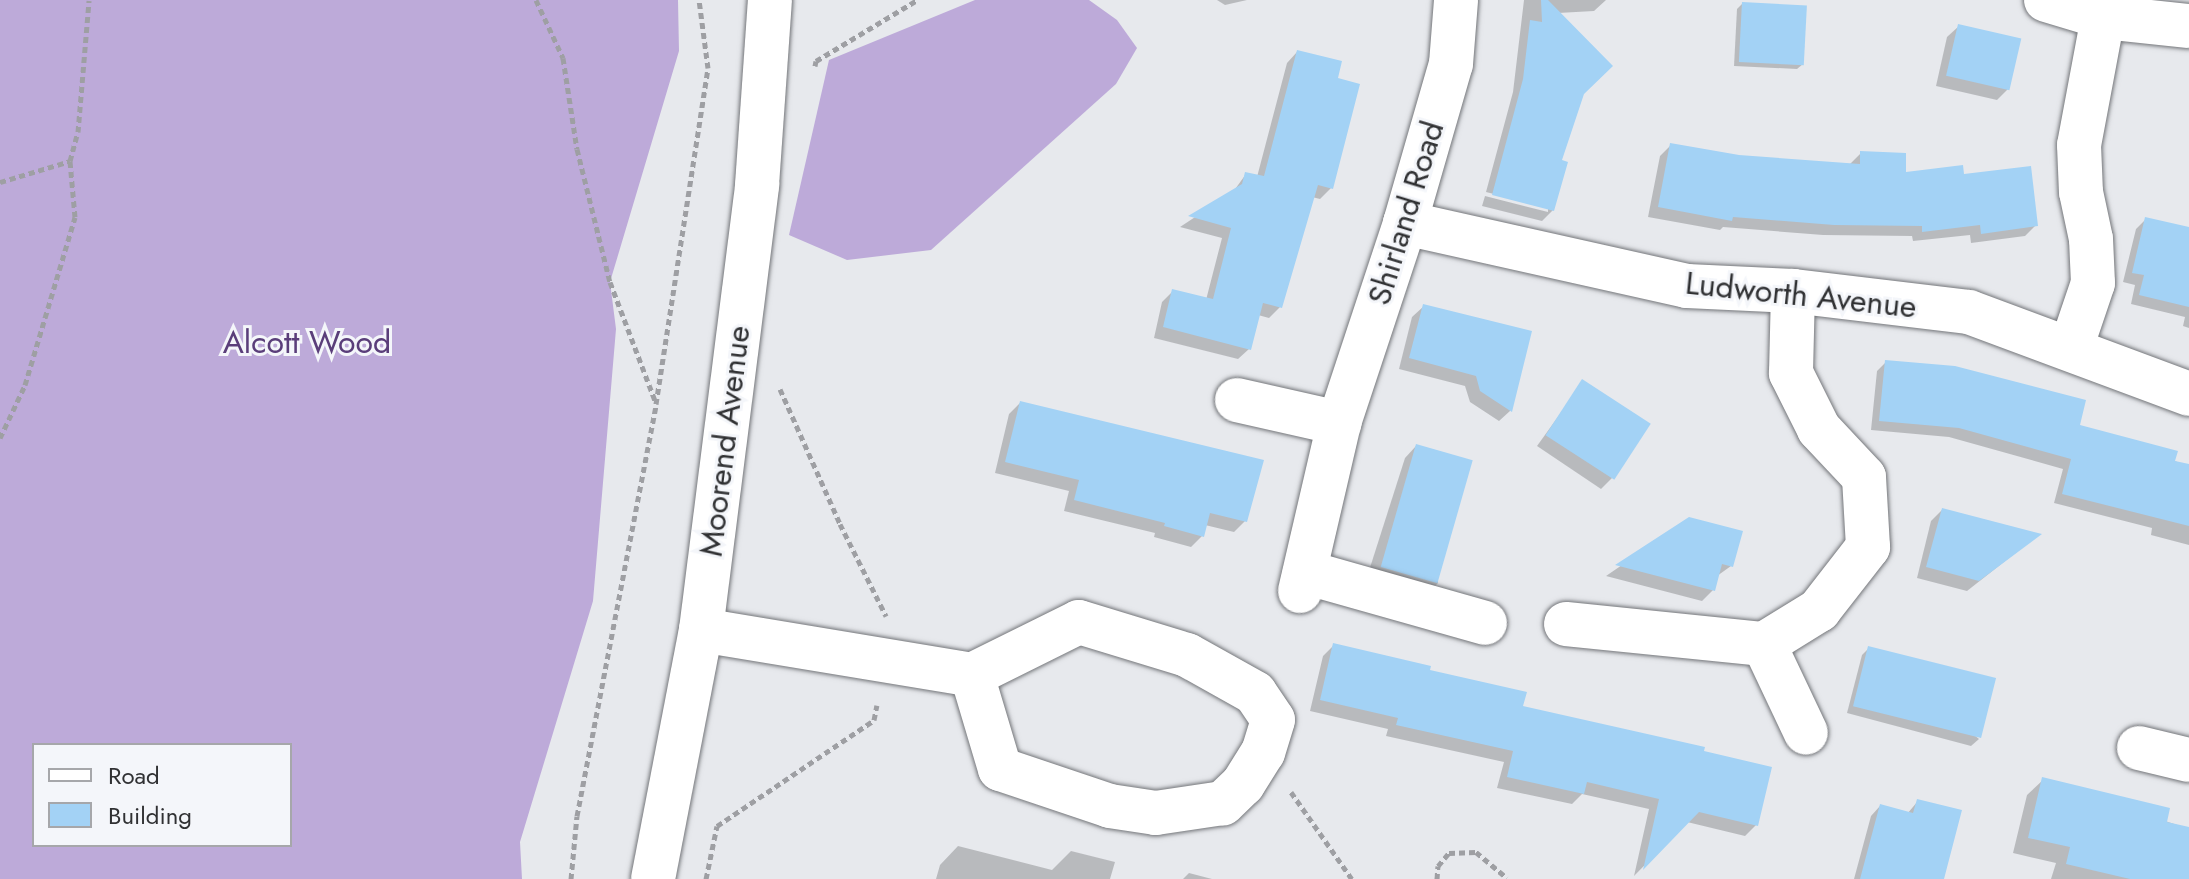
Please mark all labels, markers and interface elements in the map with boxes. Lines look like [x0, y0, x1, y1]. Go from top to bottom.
street label: Shirland Road [1360, 117, 1452, 309]
street label: Ludworth Avenue [1683, 264, 1919, 326]
park label: Alcott Wood [223, 323, 391, 361]
street label: Moorend Avenue [692, 323, 758, 559]
legend [32, 743, 292, 847]
text: Road [108, 758, 160, 793]
text: Building [108, 798, 192, 833]

